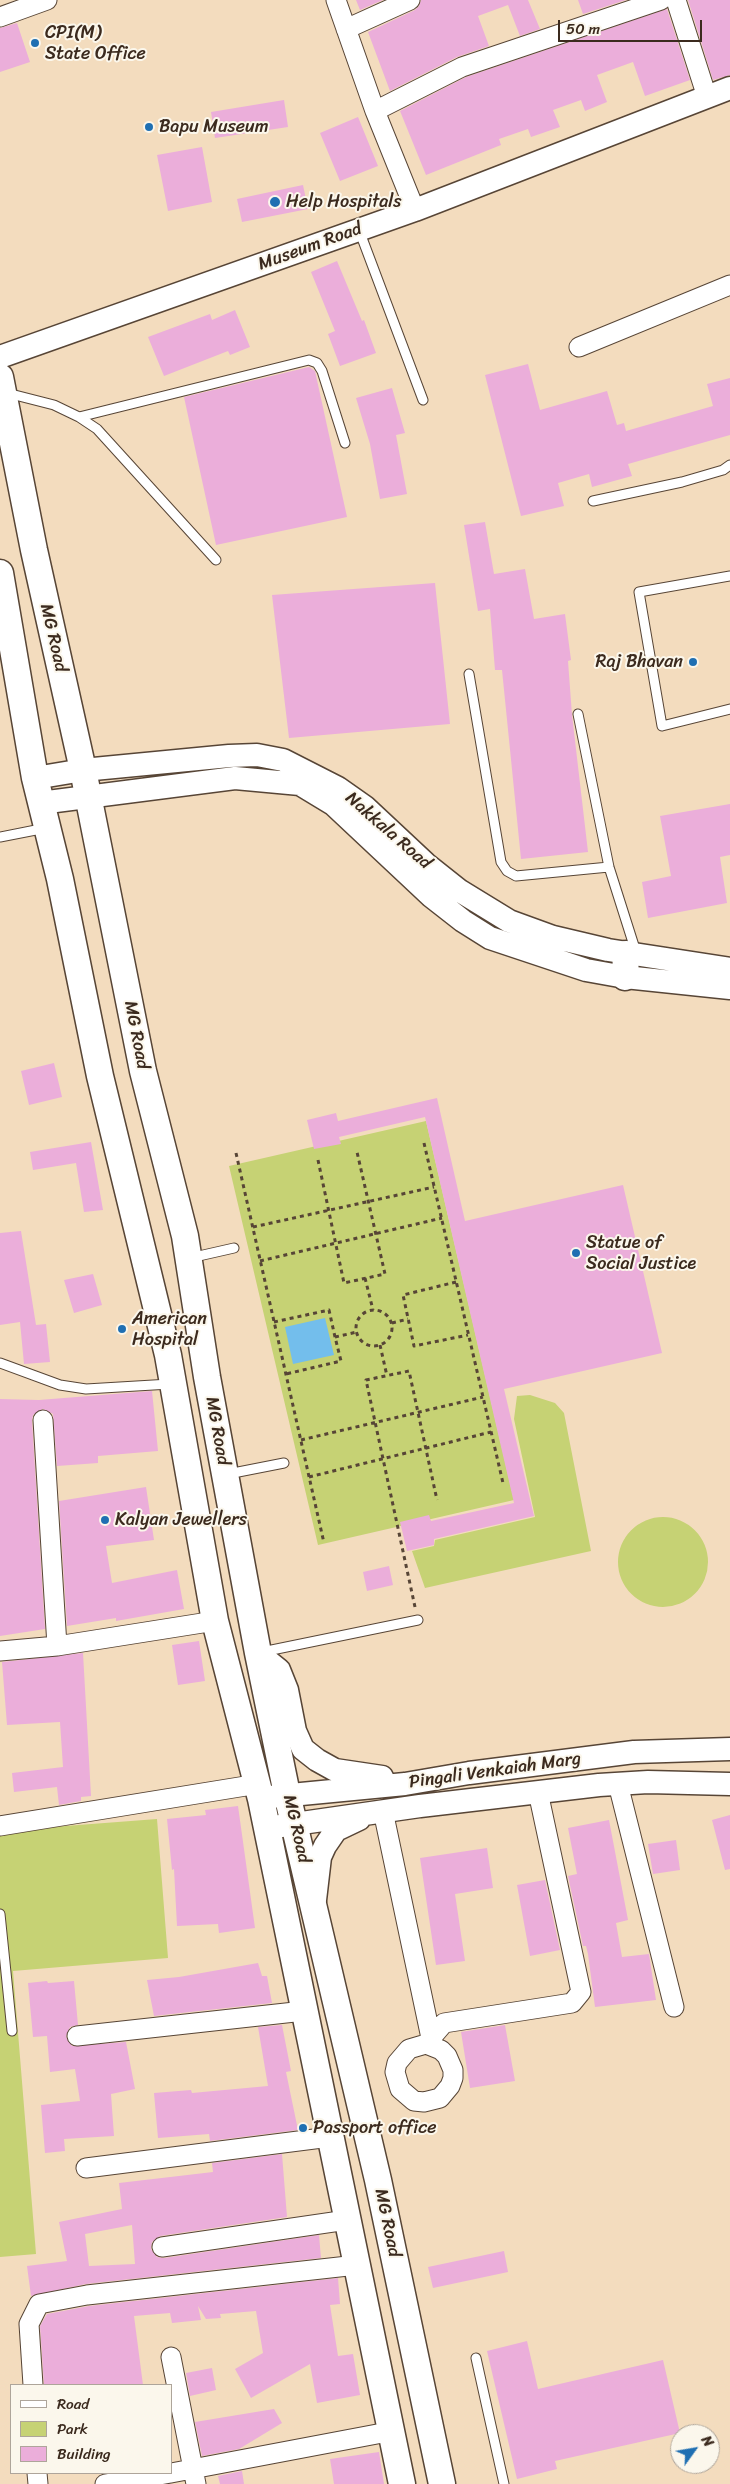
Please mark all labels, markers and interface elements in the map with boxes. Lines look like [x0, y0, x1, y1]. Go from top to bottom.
scale bar [560, 10, 704, 42]
text: 50 m [566, 16, 600, 42]
place label: CPI(M) State Office [45, 22, 146, 64]
marker: CPI(M) State Office [29, 37, 41, 49]
place label: Bapu Museum [159, 116, 269, 138]
marker: Bapu Museum [143, 121, 155, 133]
place label: Help Hospitals [286, 191, 402, 213]
marker: Help Hospitals [268, 195, 282, 209]
street label: Museum Road [255, 218, 365, 276]
street label: MG Road [35, 602, 71, 674]
place label: Raj Bhavan [596, 651, 683, 673]
marker: Raj Bhavan [687, 656, 699, 668]
street label: Nakkala Road [340, 788, 436, 874]
street label: MG Road [119, 999, 153, 1071]
place label: Statue of Social Justice [586, 1232, 696, 1274]
marker: Statue of Social Justice [570, 1247, 582, 1259]
place label: American Hospital [132, 1308, 207, 1350]
marker: American Hospital [116, 1323, 128, 1335]
street label: MG Road [200, 1395, 234, 1467]
place label: Kalyan Jewellers [115, 1509, 247, 1531]
marker: Kalyan Jewellers [99, 1514, 111, 1526]
street label: Pingali Venkaiah Marg [408, 1748, 582, 1794]
street label: MG Road [278, 1793, 314, 1865]
place label: Passport office [313, 2117, 436, 2139]
marker: Passport office [297, 2122, 309, 2134]
street label: MG Road [369, 2187, 405, 2259]
legend [10, 2384, 172, 2474]
text: Road [57, 2391, 89, 2417]
text: Park [57, 2416, 88, 2442]
north arrow [670, 2424, 720, 2474]
text: N [694, 2431, 720, 2452]
text: Building [57, 2441, 111, 2467]

